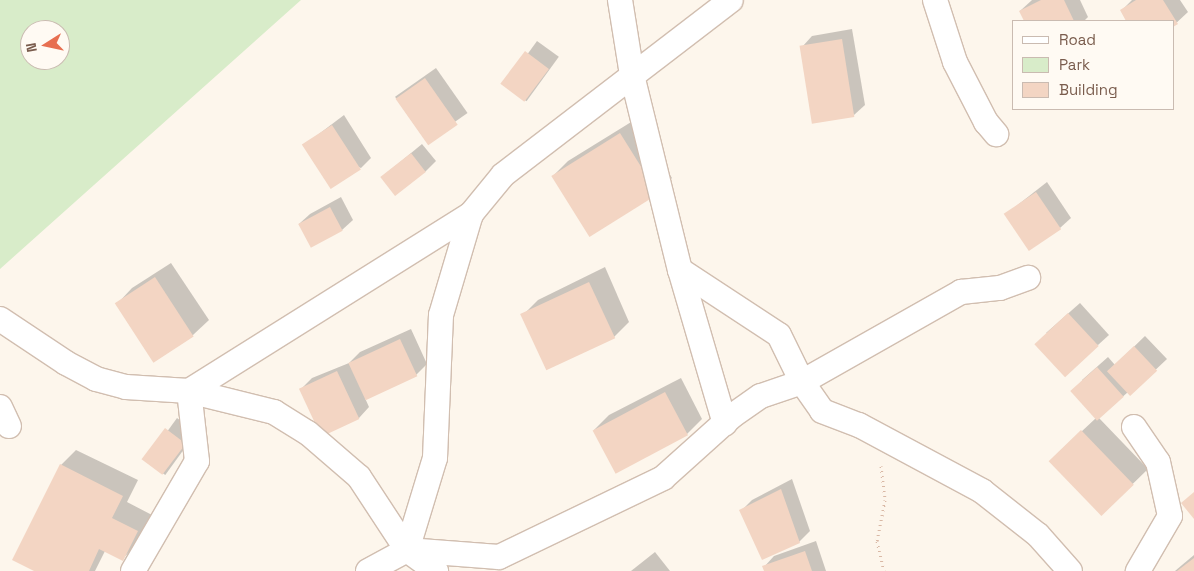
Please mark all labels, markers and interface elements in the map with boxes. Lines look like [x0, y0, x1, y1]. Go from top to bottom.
north arrow [20, 20, 70, 70]
legend [1012, 20, 1174, 110]
text: Road [1059, 30, 1096, 49]
text: N [22, 41, 41, 54]
text: Park [1059, 55, 1090, 74]
text: Building [1059, 80, 1118, 99]

